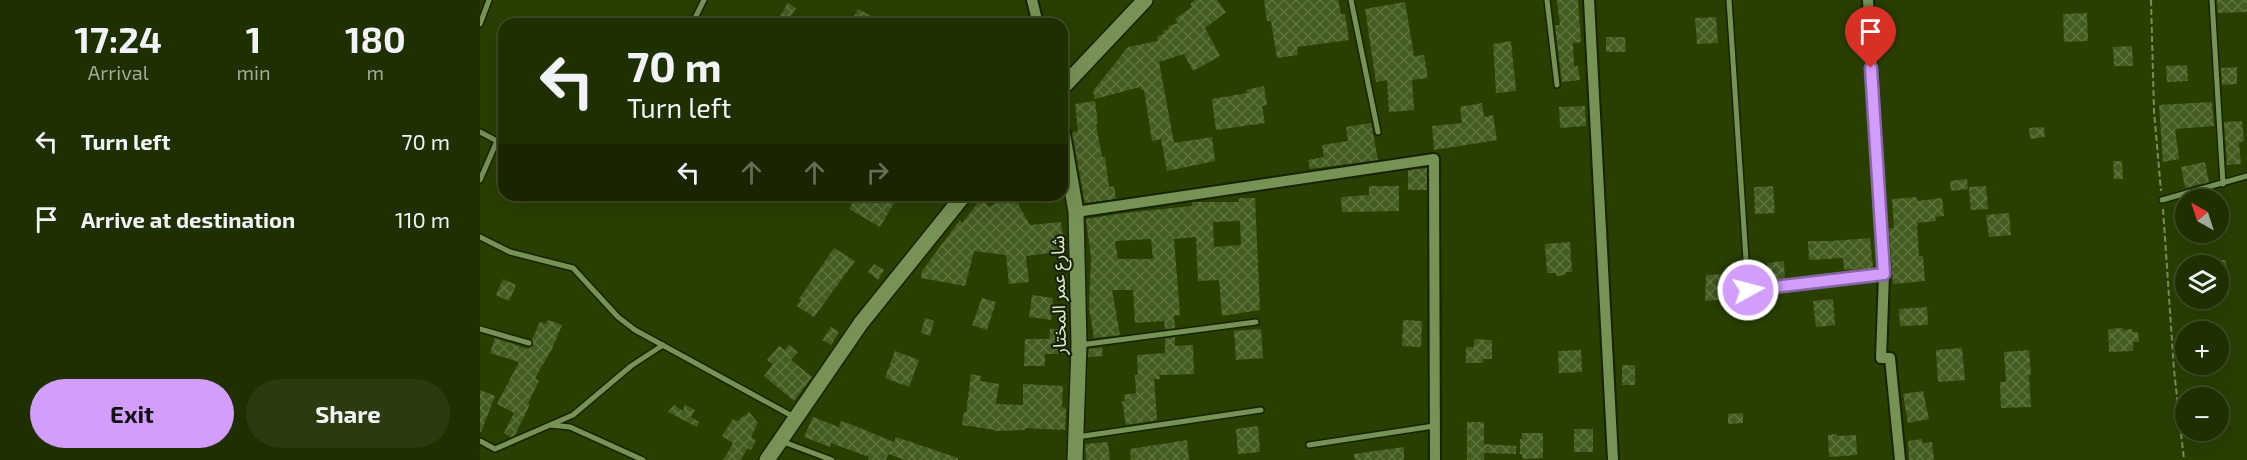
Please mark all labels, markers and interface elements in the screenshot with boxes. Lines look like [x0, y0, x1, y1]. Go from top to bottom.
pin [1845, 6, 1896, 68]
icon: arrive [1854, 15, 1887, 48]
text: 17:24 [74, 17, 162, 60]
text: 1 [246, 17, 261, 60]
text: 180 [345, 17, 406, 60]
text: 70 m [627, 40, 722, 90]
icon: left [528, 42, 606, 120]
text: Arrival [88, 60, 149, 84]
text: min [236, 60, 271, 84]
text: m [366, 60, 384, 84]
text: Turn left [627, 91, 731, 123]
icon: left [30, 125, 63, 158]
text: Turn left [81, 128, 170, 154]
text: 70 m [401, 128, 450, 154]
icon: left [672, 156, 705, 189]
icon: ahead [735, 156, 768, 189]
icon: ahead [798, 156, 831, 189]
icon: right [861, 156, 894, 189]
north arrow [2175, 189, 2229, 243]
map controls [2175, 189, 2229, 441]
icon: arrive [30, 203, 63, 236]
text: Arrive at destination [81, 206, 295, 232]
text: 110 m [395, 206, 450, 232]
street label: شارع عمر المختار [1046, 235, 1074, 356]
button: layers [2175, 255, 2229, 309]
position arrow [1716, 258, 1780, 322]
button: + [2175, 321, 2229, 375]
button: Exit [30, 379, 234, 448]
button: Share [246, 379, 450, 448]
button: − [2175, 387, 2229, 441]

